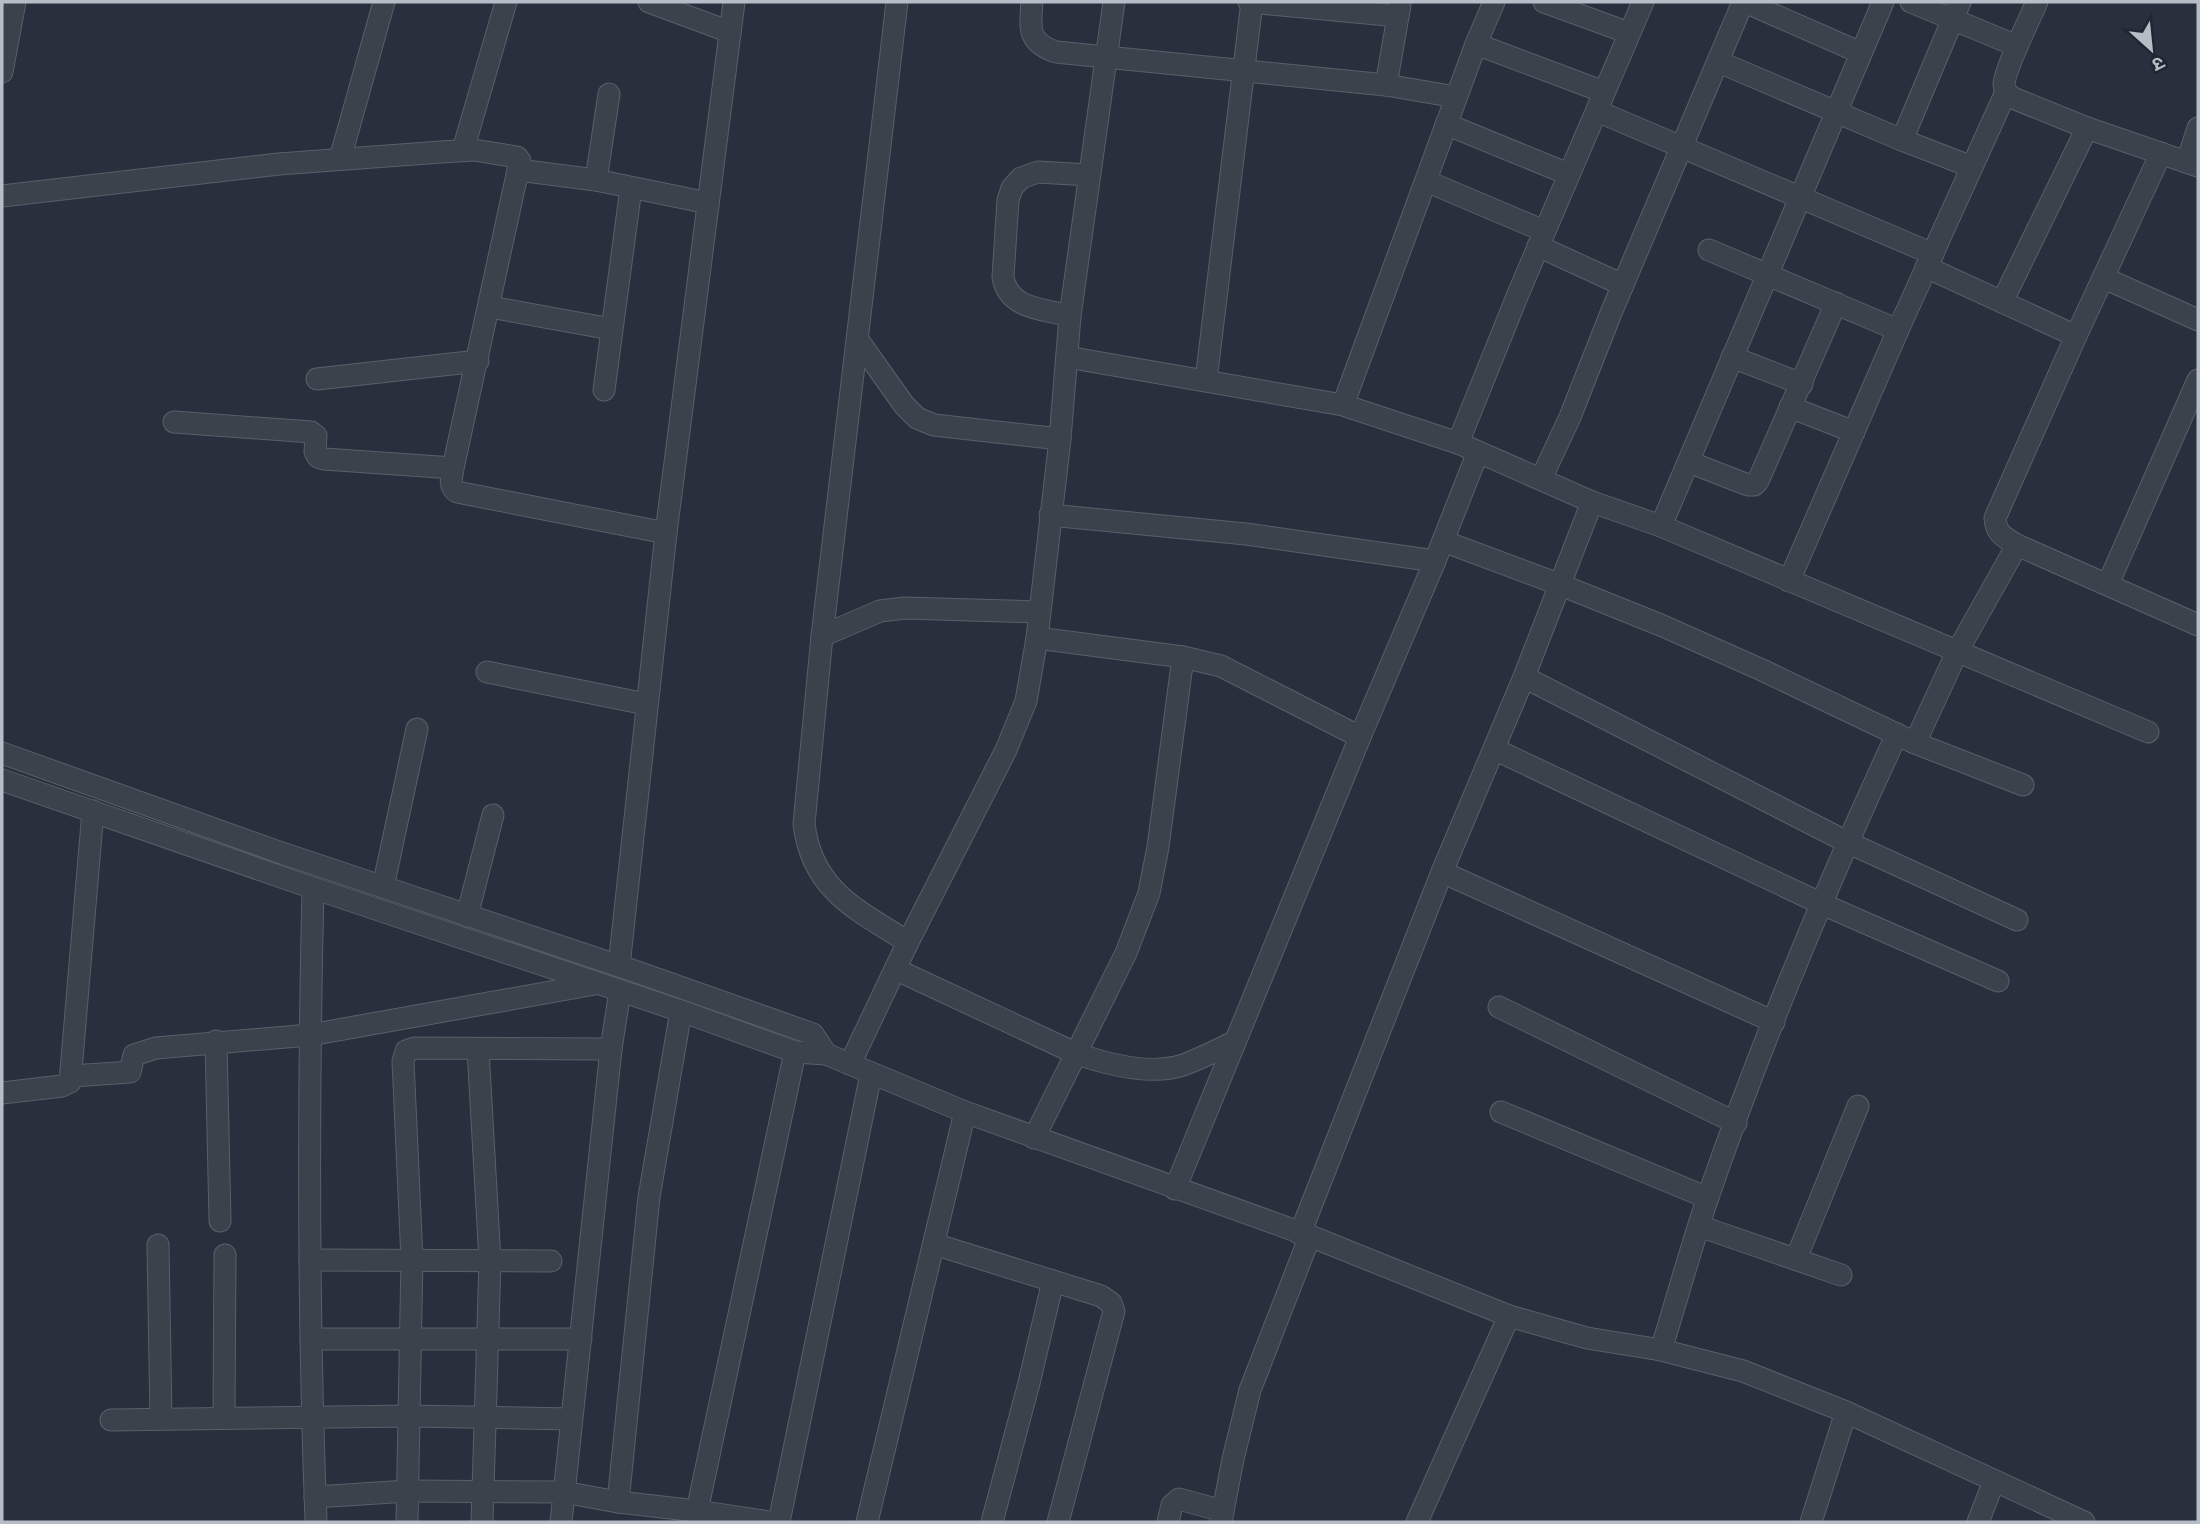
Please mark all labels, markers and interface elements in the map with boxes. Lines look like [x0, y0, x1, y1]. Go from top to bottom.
north arrow [2116, 14, 2186, 84]
text: उ [2148, 52, 2169, 77]

